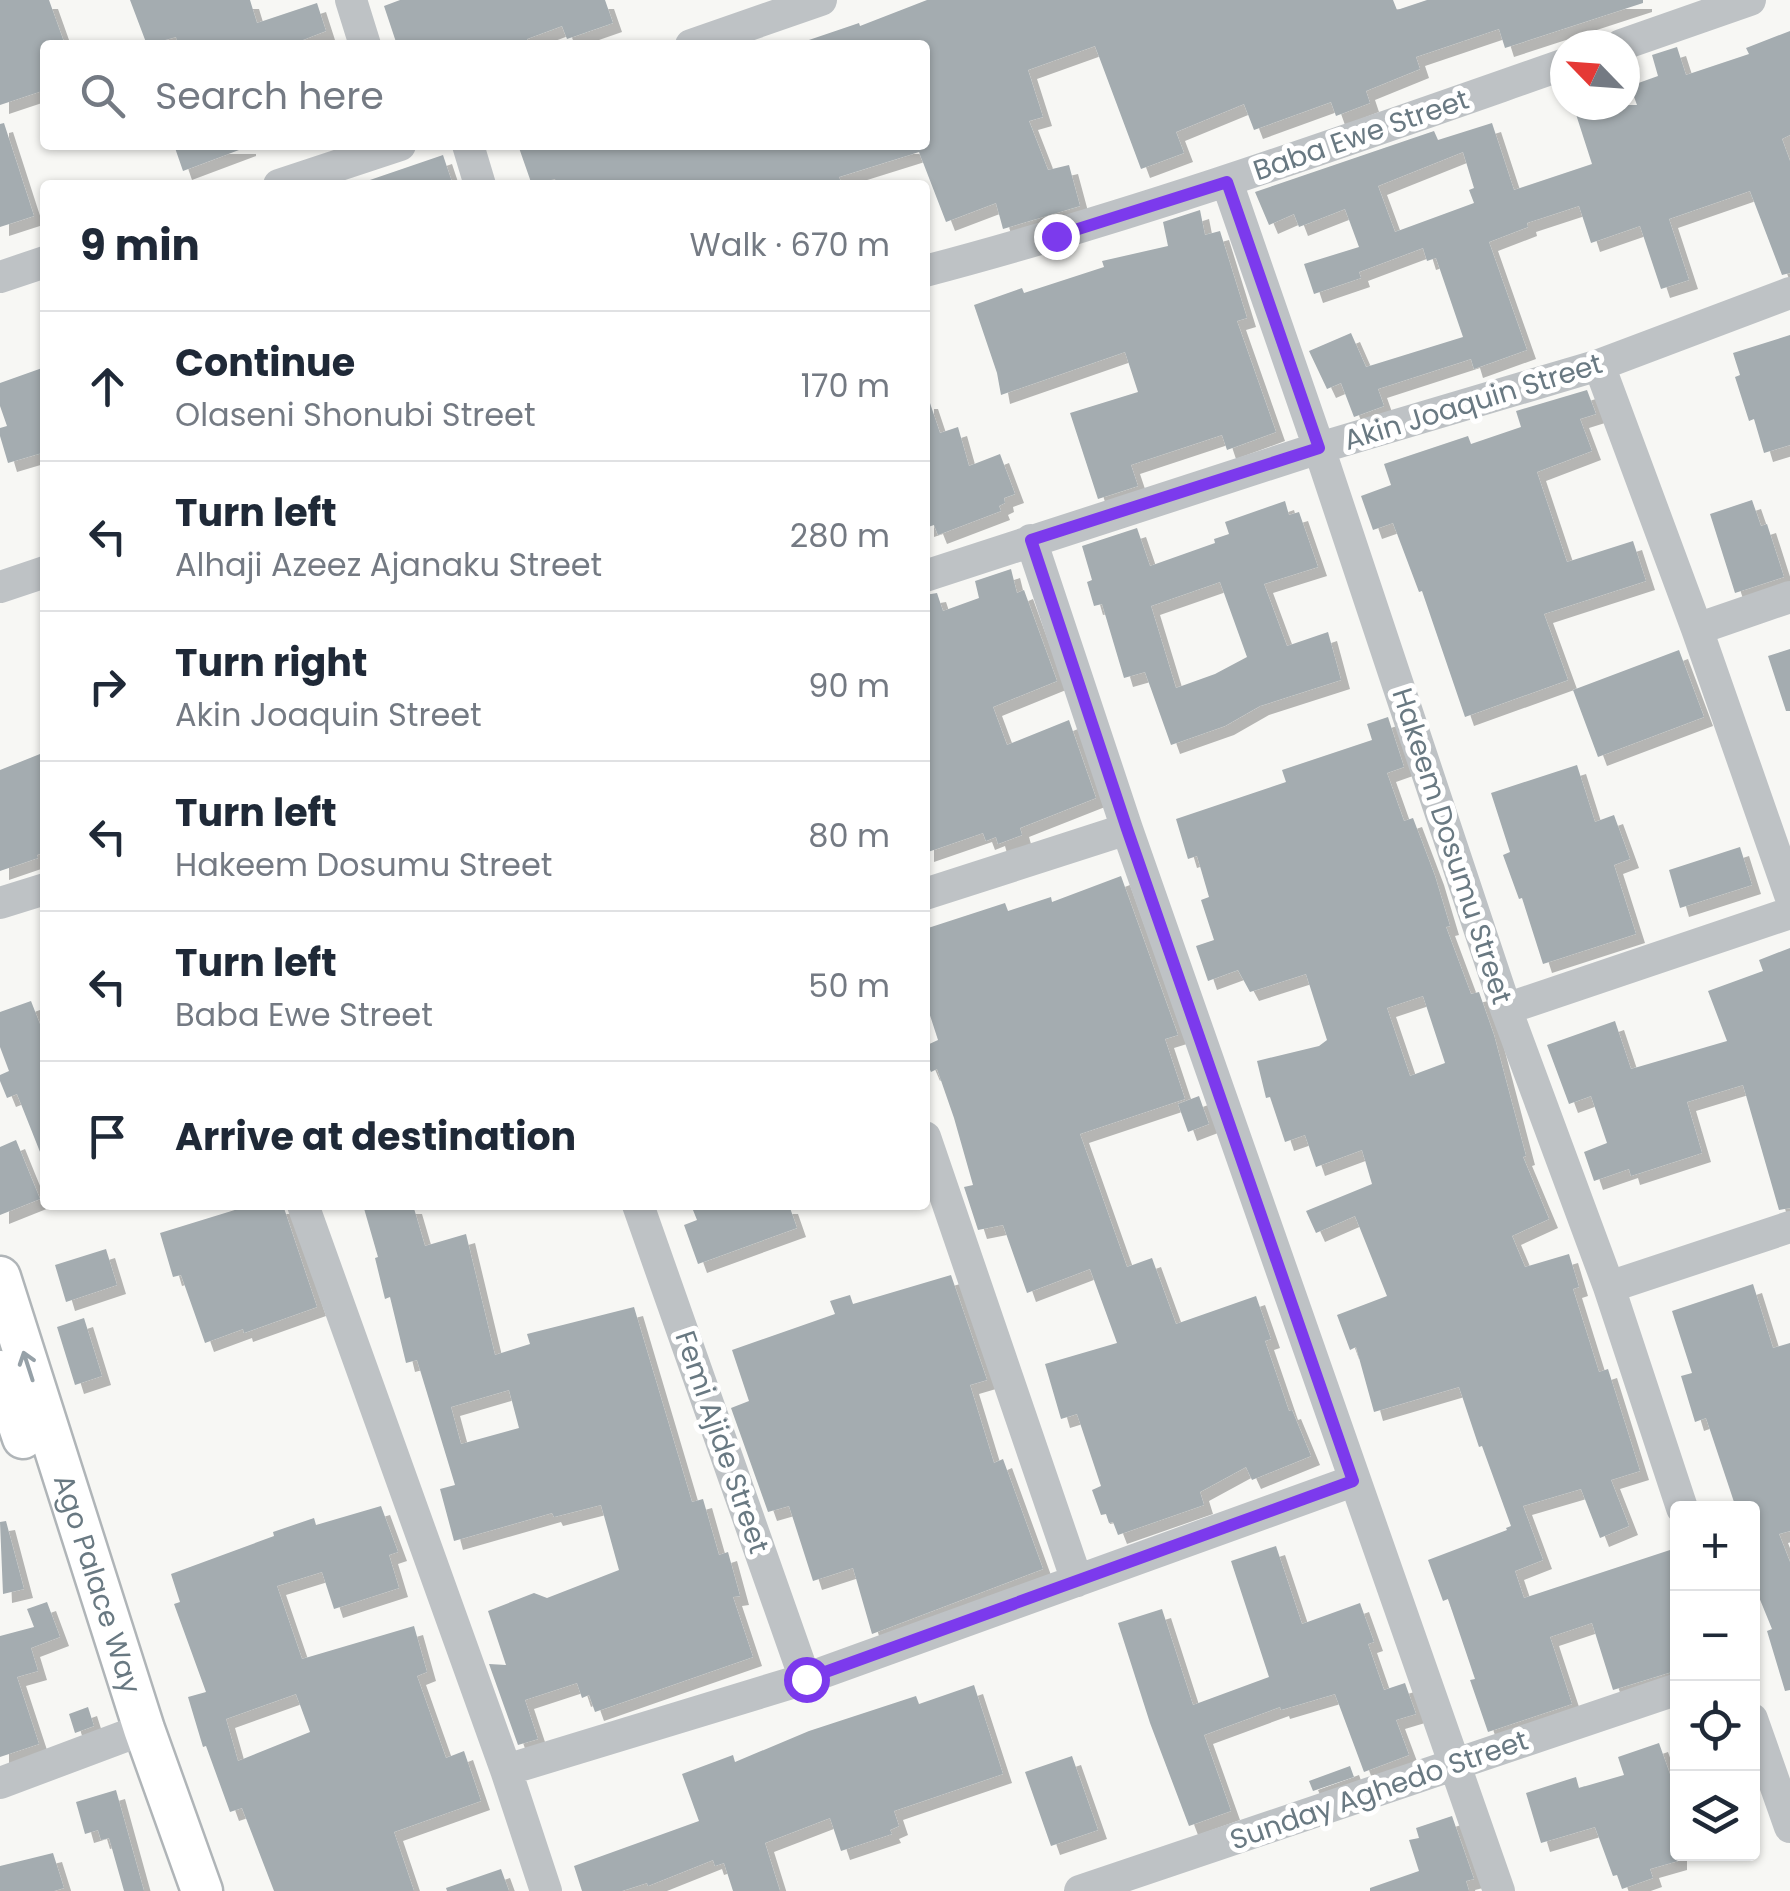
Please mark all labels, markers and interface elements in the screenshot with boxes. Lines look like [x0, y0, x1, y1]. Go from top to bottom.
north arrow [1550, 30, 1640, 120]
search box [40, 40, 930, 150]
icon: search [75, 68, 130, 123]
text: Search here [155, 69, 384, 122]
street label: Baba Ewe Street [1248, 80, 1474, 190]
route end [1034, 214, 1080, 260]
text: 9 min [80, 216, 200, 275]
text: Walk · 670 m [690, 222, 890, 267]
text: Continue [175, 336, 355, 389]
street label: Akin Joaquin Street [1339, 344, 1607, 460]
icon: ahead [80, 359, 135, 414]
text: 170 m [801, 363, 890, 408]
text: Olaseni Shonubi Street [175, 392, 536, 437]
text: Turn left [175, 486, 337, 539]
icon: left [80, 509, 135, 564]
text: 280 m [790, 513, 890, 558]
text: Alhaji Azeez Ajanaku Street [175, 542, 602, 587]
text: Turn right [175, 636, 367, 689]
icon: right [80, 659, 135, 714]
text: 90 m [808, 663, 890, 708]
street label: Hakeem Dosumu Street [1382, 683, 1522, 1009]
text: Akin Joaquin Street [175, 692, 482, 737]
text: Turn left [175, 786, 337, 839]
icon: left [80, 809, 135, 864]
text: 80 m [808, 813, 890, 858]
text: Hakeem Dosumu Street [175, 842, 552, 887]
text: Turn left [175, 936, 337, 989]
icon: left [80, 959, 135, 1014]
text: 50 m [808, 963, 890, 1008]
text: Baba Ewe Street [175, 992, 433, 1037]
icon: arrive [80, 1109, 135, 1164]
text: Arrive at destination [175, 1110, 576, 1163]
street label: Femi Ajide Street [666, 1325, 778, 1559]
one-way arrow [18, 1351, 36, 1383]
street label: Ago Palace Way [45, 1469, 151, 1699]
map controls [1670, 1501, 1760, 1861]
button: + [1670, 1501, 1760, 1591]
button: − [1670, 1591, 1760, 1681]
route start [784, 1657, 830, 1703]
button: locate [1670, 1681, 1760, 1771]
street label: Sunday Aghedo Street [1225, 1721, 1533, 1859]
button: layers [1670, 1771, 1760, 1861]

